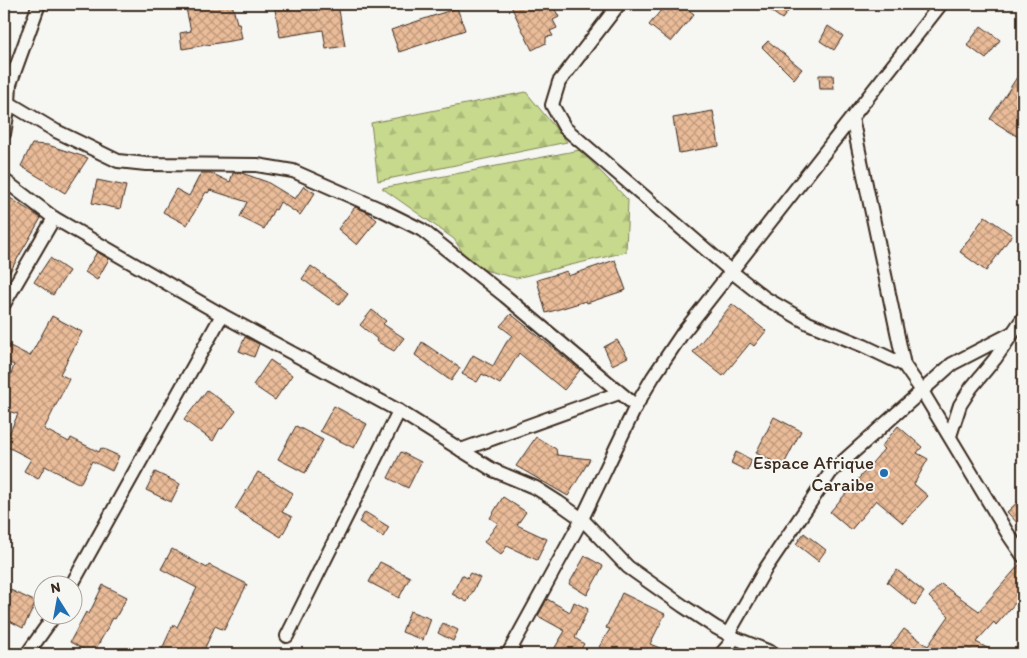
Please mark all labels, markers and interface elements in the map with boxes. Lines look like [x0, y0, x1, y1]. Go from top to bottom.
place label: Espace Afrique Caraibe [753, 451, 874, 496]
marker: Espace Afrique Caraibe [878, 467, 890, 479]
north arrow [32, 576, 82, 626]
text: N [49, 578, 62, 597]

